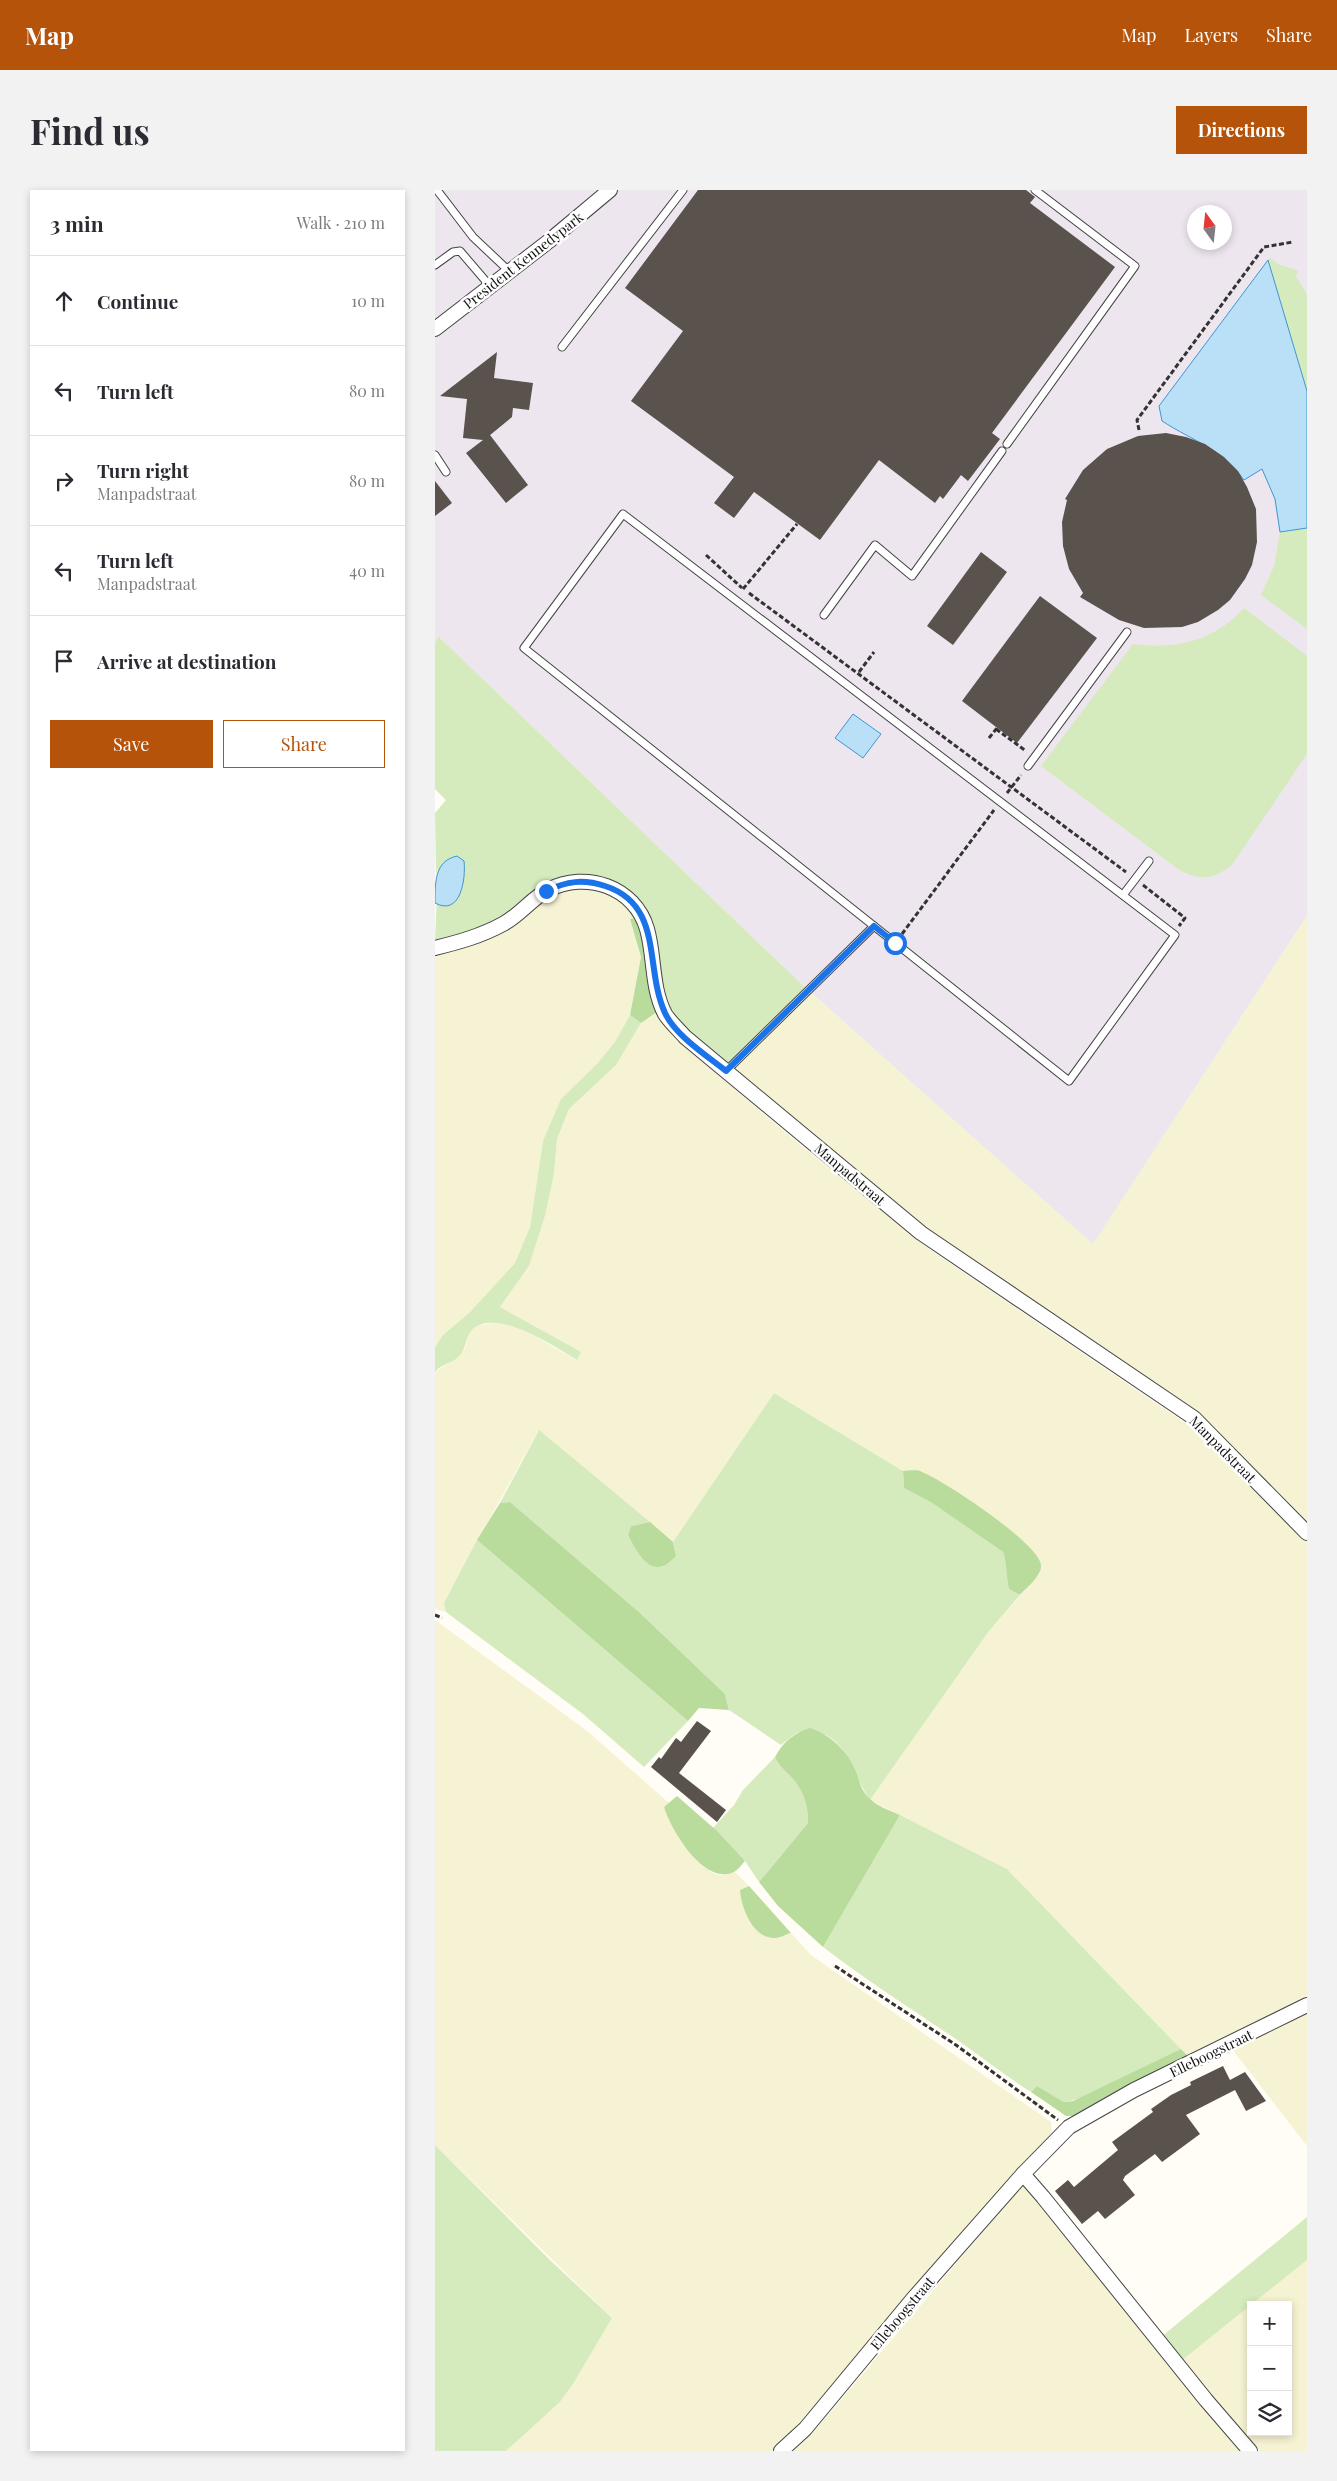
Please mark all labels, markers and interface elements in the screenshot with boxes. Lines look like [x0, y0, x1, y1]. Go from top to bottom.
text: Map [25, 19, 74, 51]
text: Map [1121, 23, 1156, 47]
text: Layers [1184, 23, 1238, 47]
text: Share [1266, 23, 1312, 47]
button: Directions [1176, 106, 1307, 154]
text: Find us [30, 107, 150, 154]
north arrow [1187, 205, 1232, 250]
street label: President Kennedypark [459, 207, 587, 313]
text: 3 min [50, 209, 104, 237]
text: Walk · 210 m [297, 212, 385, 233]
icon: ahead [50, 287, 78, 315]
text: Continue [97, 288, 178, 314]
text: 10 m [351, 290, 385, 311]
icon: left [50, 377, 78, 405]
text: Turn left [97, 378, 174, 404]
text: 80 m [349, 380, 385, 401]
text: Turn right [97, 457, 189, 483]
icon: right [50, 467, 78, 495]
text: 80 m [349, 470, 385, 491]
text: Manpadstraat [97, 483, 196, 504]
text: Turn left [97, 547, 174, 573]
icon: left [50, 557, 78, 585]
text: 40 m [349, 560, 385, 581]
text: Manpadstraat [97, 573, 196, 594]
icon: arrive [50, 647, 78, 675]
text: Arrive at destination [97, 648, 277, 674]
button: Save [50, 720, 213, 768]
button: Share [223, 720, 385, 768]
route end [535, 880, 558, 903]
route start [884, 932, 907, 955]
street label: Manpadstraat [811, 1139, 890, 1210]
street label: Manpadstraat [1186, 1412, 1261, 1487]
street label: Elleboogstraat [1166, 2024, 1257, 2081]
street label: Elleboogstraat [866, 2271, 939, 2354]
map controls [1247, 2301, 1292, 2436]
button: + [1247, 2301, 1292, 2346]
button: − [1247, 2346, 1292, 2391]
button: layers [1247, 2391, 1292, 2436]

